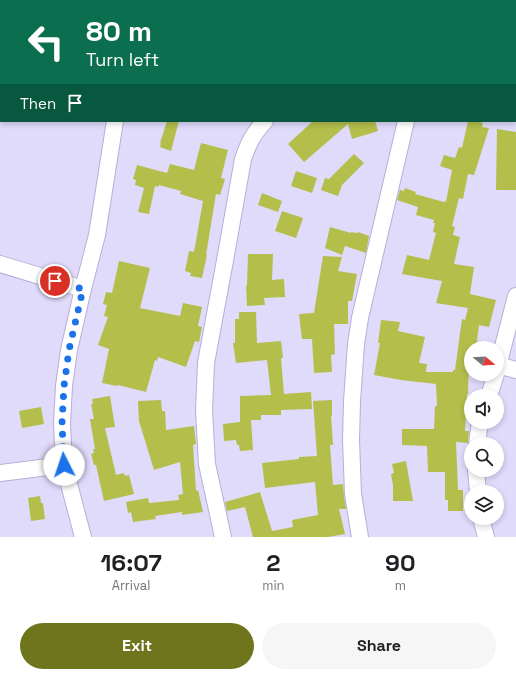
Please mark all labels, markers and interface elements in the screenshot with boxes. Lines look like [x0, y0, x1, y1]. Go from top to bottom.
text: 80 m [86, 13, 152, 49]
icon: left [20, 16, 72, 68]
text: Turn left [86, 48, 159, 71]
icon: arrive [64, 92, 86, 114]
text: Then [20, 94, 56, 113]
pin [38, 264, 72, 298]
icon: arrive [44, 270, 66, 292]
north arrow [464, 341, 504, 381]
map controls [464, 341, 504, 525]
button: sound [464, 389, 504, 429]
button: search [464, 437, 504, 477]
position arrow [43, 444, 85, 486]
button: layers [464, 485, 504, 525]
text: 16:07 [101, 547, 162, 578]
text: 2 [266, 547, 281, 578]
text: 90 [385, 547, 415, 578]
text: Arrival [112, 577, 150, 594]
text: min [262, 577, 285, 594]
text: m [395, 577, 406, 594]
button: Exit [20, 623, 254, 669]
button: Share [262, 623, 496, 669]

